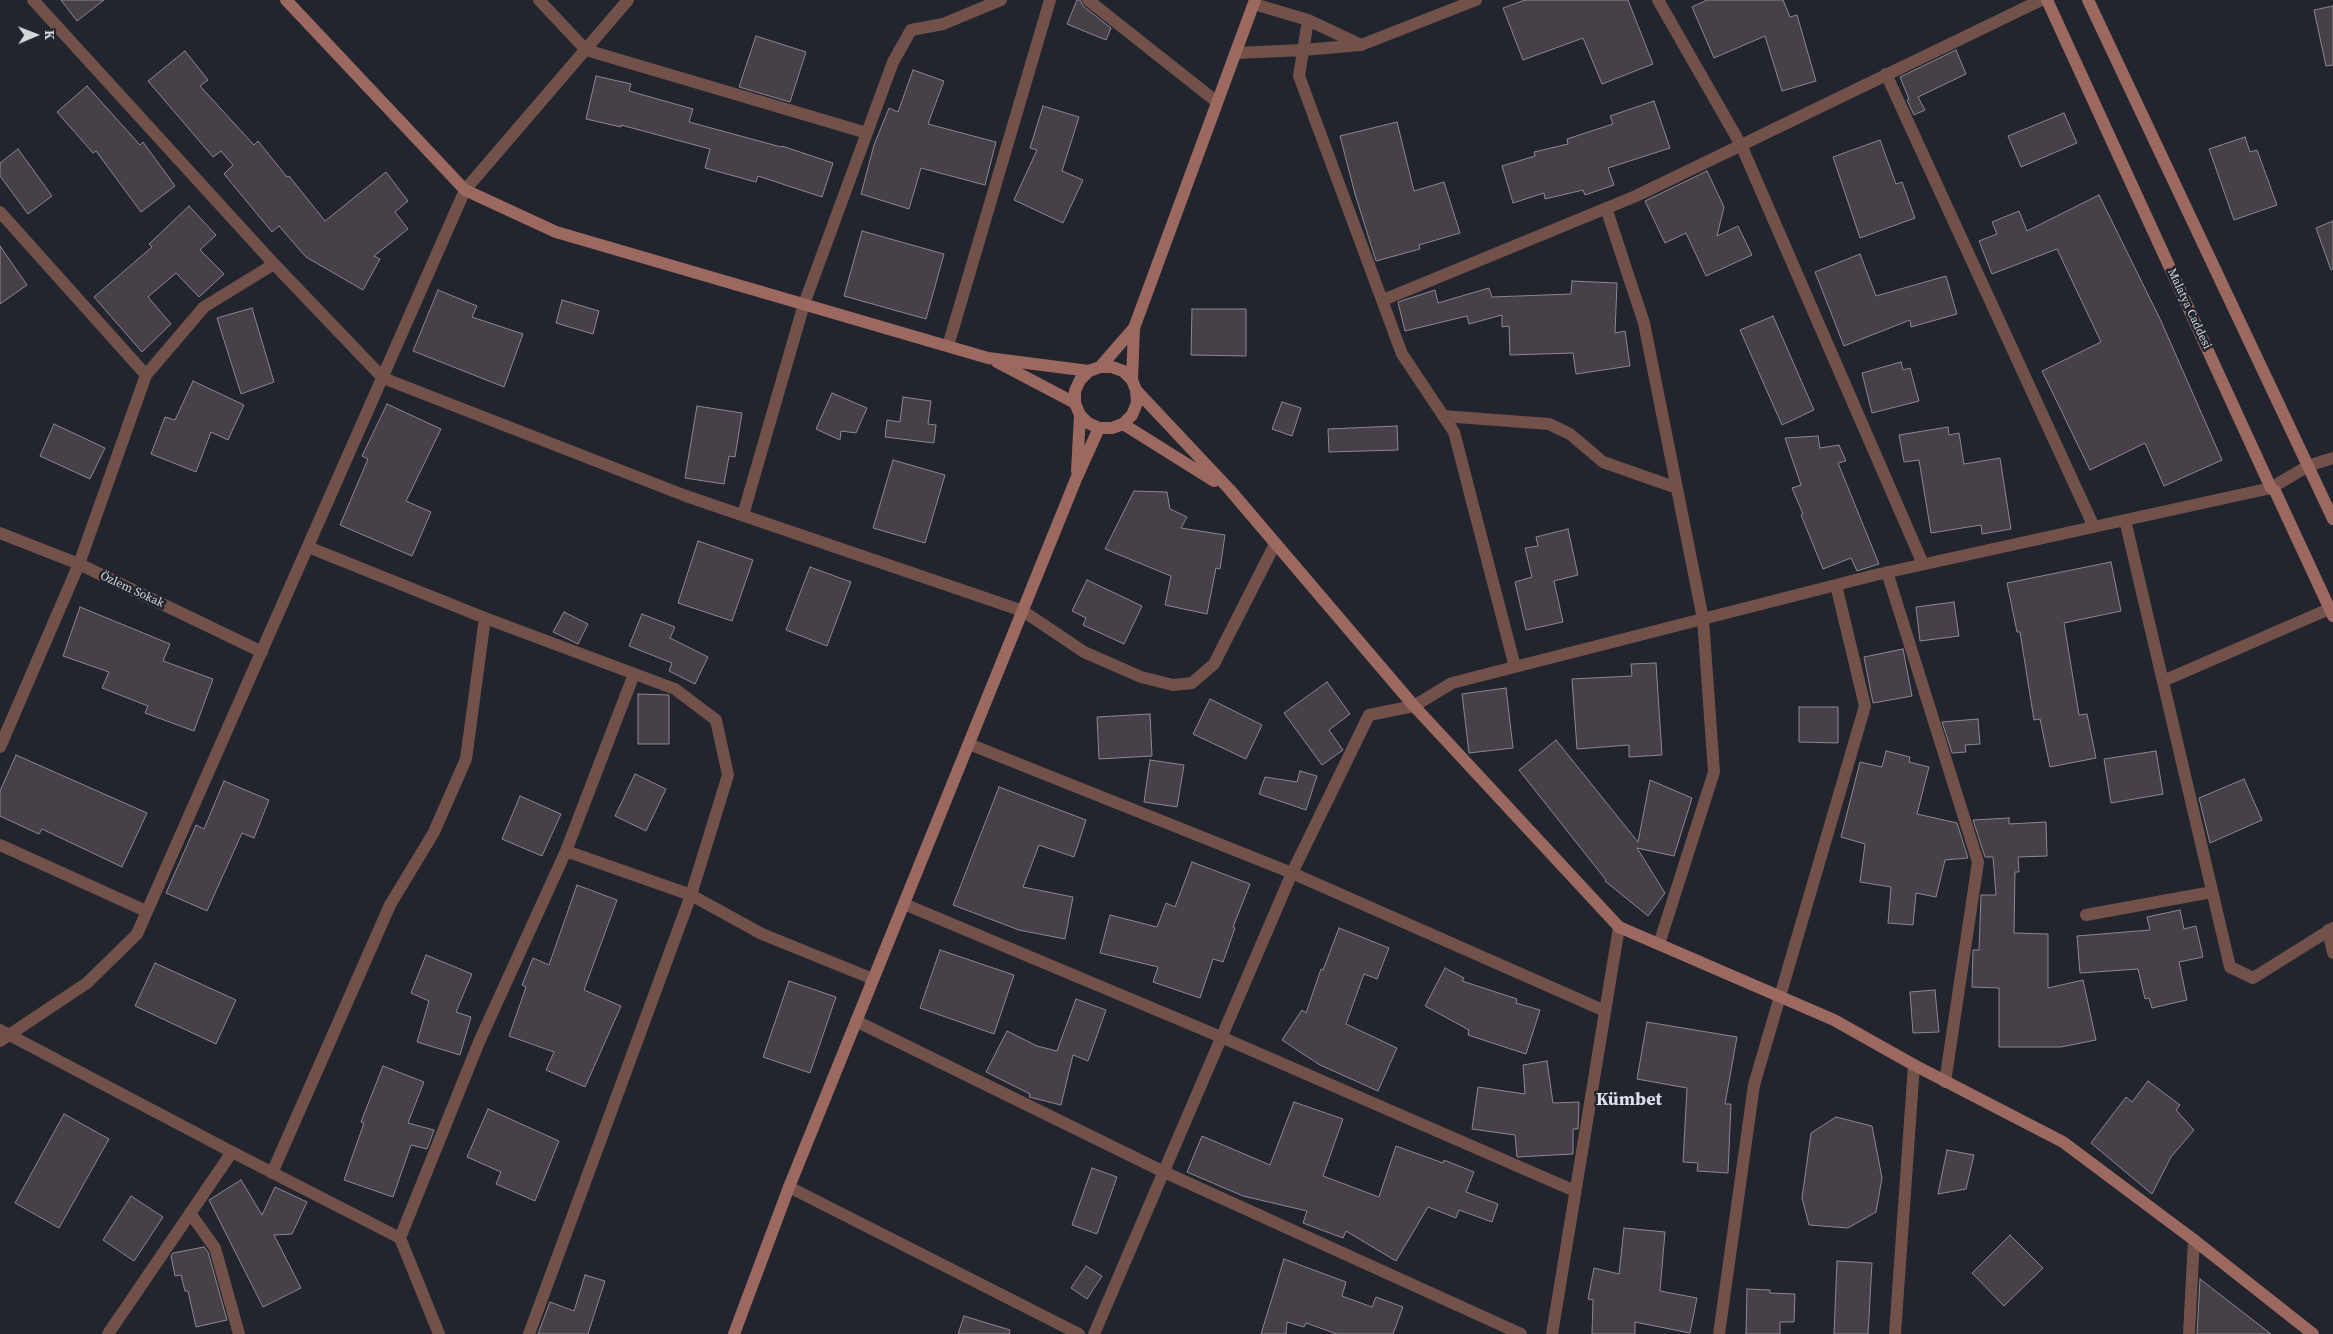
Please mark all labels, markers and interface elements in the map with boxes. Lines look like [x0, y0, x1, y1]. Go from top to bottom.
north arrow [10, 10, 60, 60]
text: K [40, 30, 60, 40]
street label: Malatya Caddesi [2164, 266, 2214, 352]
street label: Özlem Sokak [98, 569, 166, 611]
district label: Kümbet [1596, 1089, 1662, 1111]

